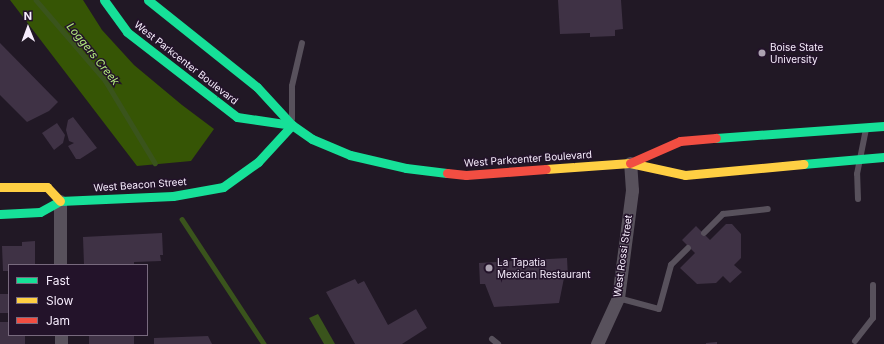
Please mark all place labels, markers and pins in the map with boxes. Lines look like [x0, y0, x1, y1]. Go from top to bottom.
place label: Boise State University [770, 41, 823, 64]
marker: Boise State University [757, 48, 767, 58]
place label: La Tapatia Mexican Restaurant [497, 256, 590, 280]
marker: La Tapatia Mexican Restaurant [484, 263, 494, 273]

